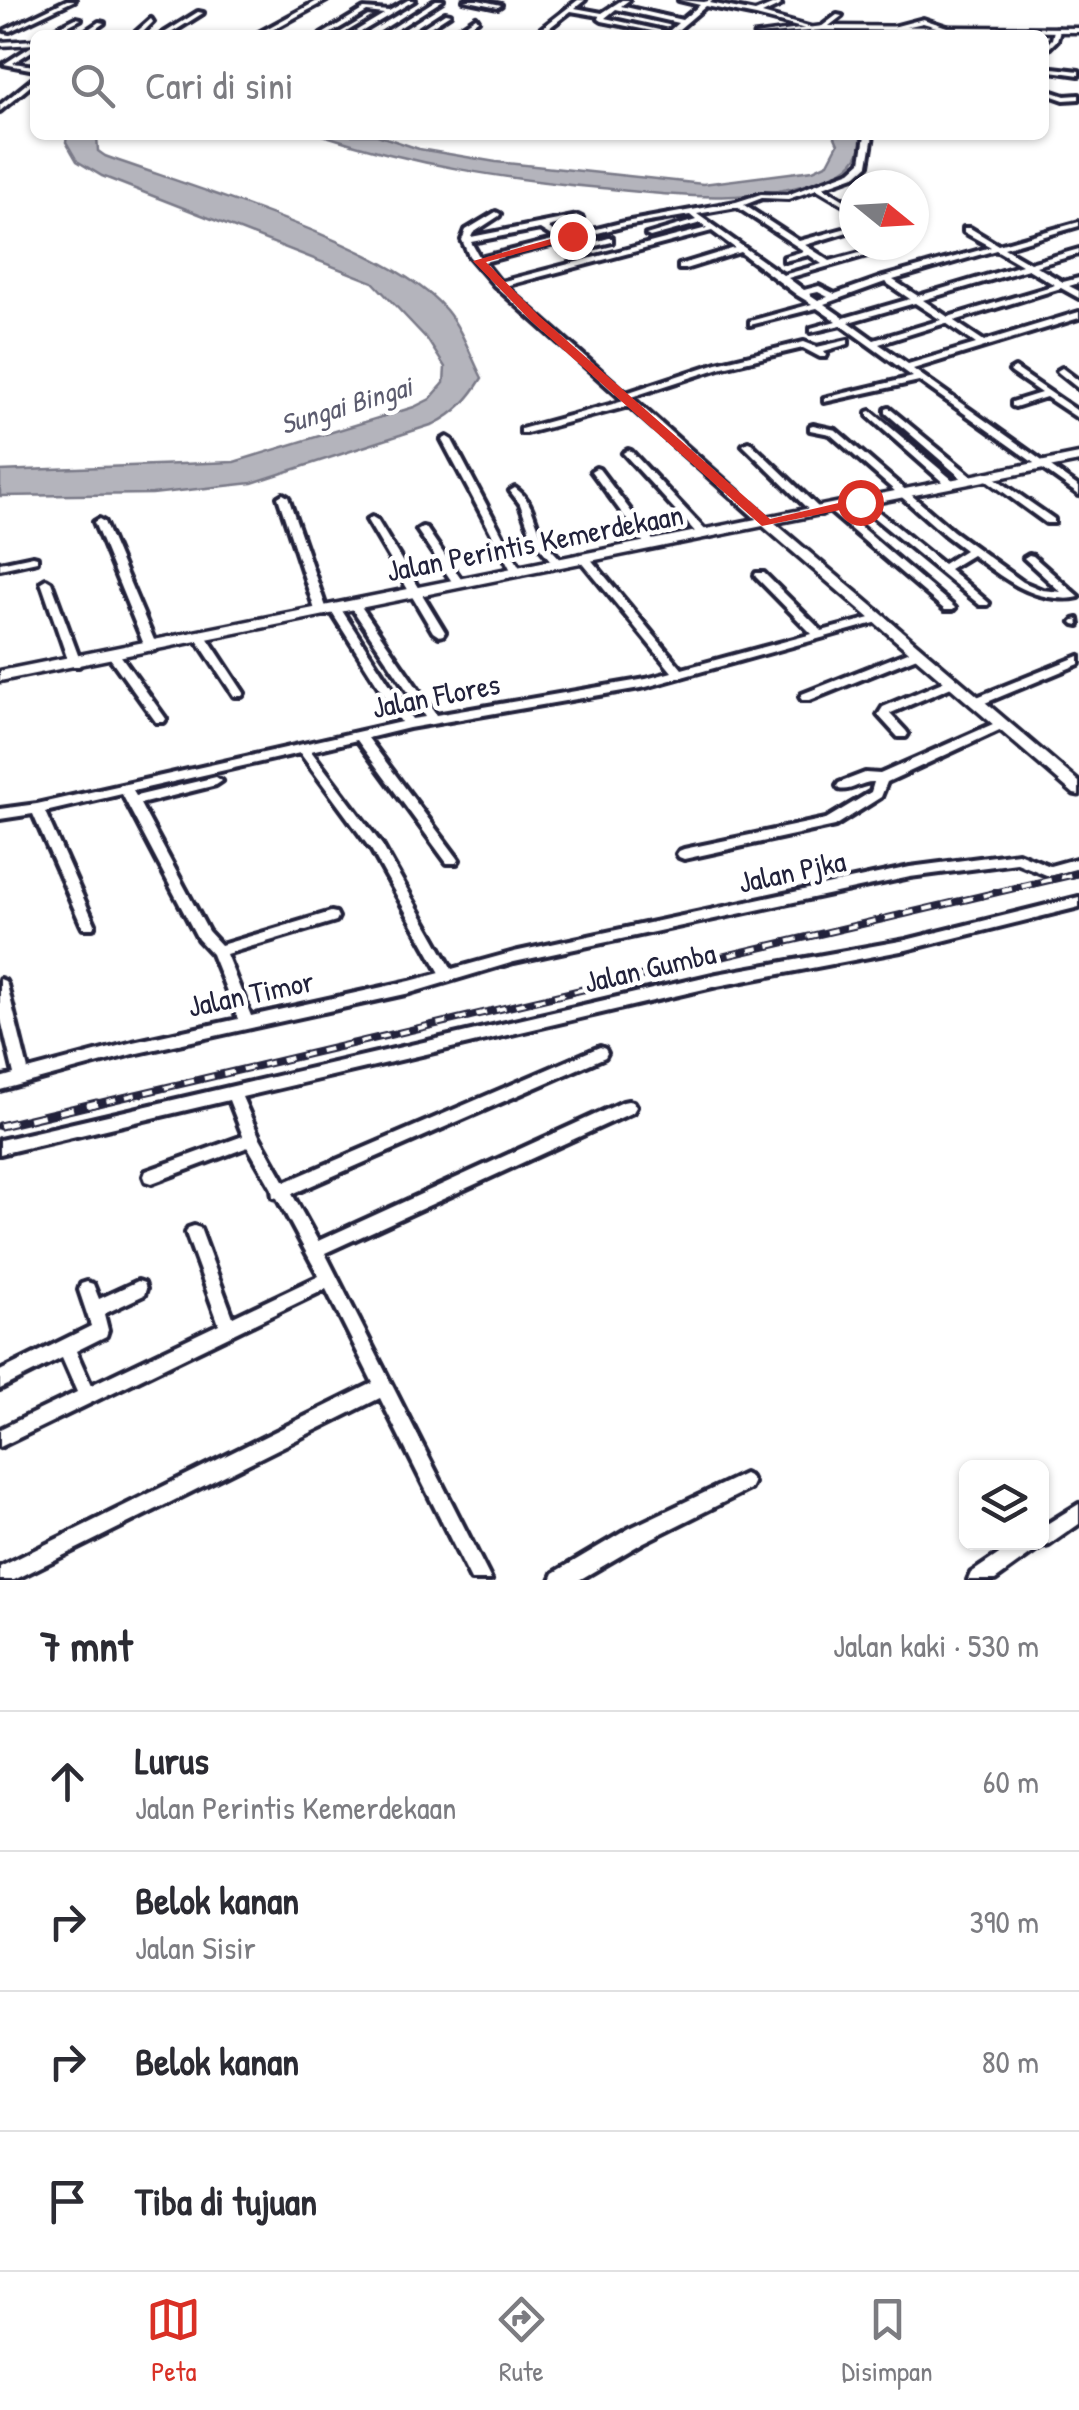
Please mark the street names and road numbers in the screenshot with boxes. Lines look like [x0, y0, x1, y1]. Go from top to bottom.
street label: Jalan Perintis Kemerdekaan [383, 494, 687, 590]
street label: Jalan Flores [368, 663, 503, 727]
street label: Jalan Pjka [734, 840, 849, 902]
street label: Jalan Gumba [580, 932, 720, 1002]
street label: Jalan Timor [184, 960, 318, 1026]

